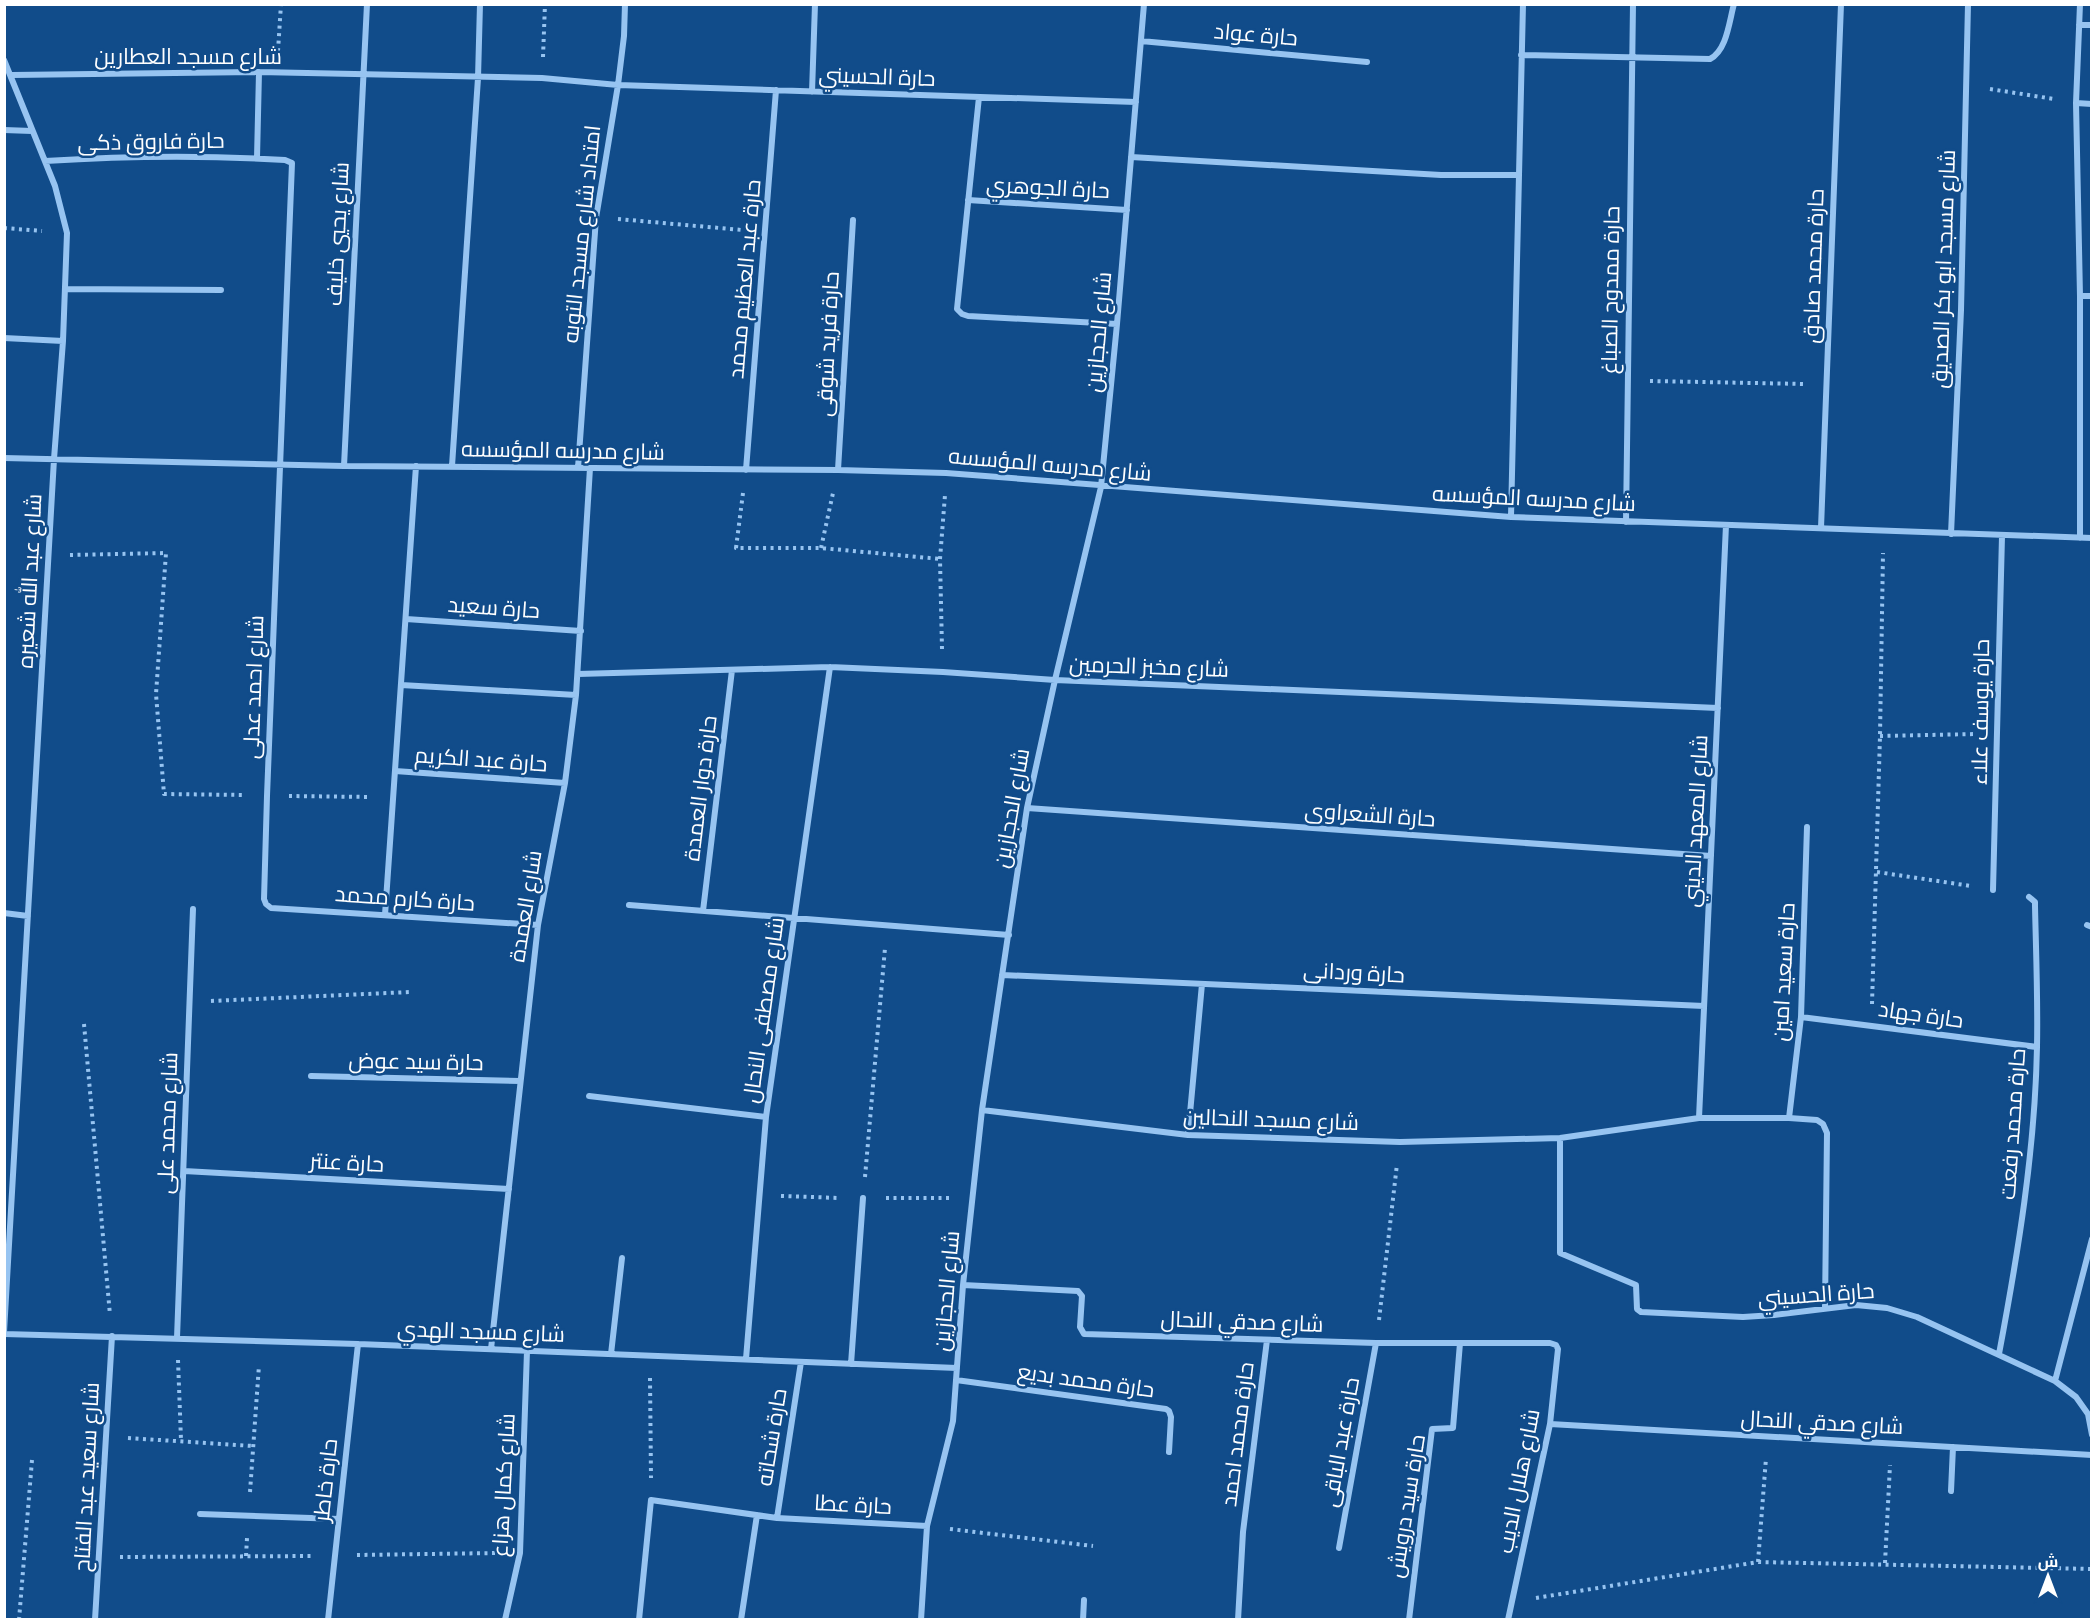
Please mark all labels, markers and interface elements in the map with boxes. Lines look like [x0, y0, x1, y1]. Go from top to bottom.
street label: حارة عواد [1213, 16, 1299, 52]
street label: شارع مسجد العطارين [94, 42, 282, 71]
street label: حارة الحسيني [818, 60, 936, 95]
street label: امتداد شارع مسجد التوبه [556, 124, 607, 345]
street label: حارة فاروق ذكى [77, 126, 225, 156]
street label: شارع مسجد ابو بكر الصديق [1925, 149, 1962, 389]
street label: شارع يحيي خليف [319, 161, 356, 307]
street label: حارة الجوهري [985, 170, 1111, 207]
street label: حارة عبد العظيم محمد [721, 178, 769, 380]
street label: حارة محمد صادق [1796, 188, 1830, 344]
street label: حارة ممدوح الصباغ [1595, 206, 1626, 374]
street label: شارع الحجازين [1079, 270, 1118, 394]
street label: حارة فريد شوقى [809, 271, 845, 417]
street label: شارع مدرسه المؤسسه [461, 434, 665, 467]
street label: شارع مدرسه المؤسسه [947, 441, 1153, 488]
street label: شارع مدرسه المؤسسه [1431, 479, 1637, 518]
street label: شارع عبد الله شعيره [10, 493, 49, 669]
street label: حارة سعيد [447, 590, 541, 624]
street label: شارع احمد عدلى [236, 615, 271, 759]
street label: حارة يوسف علاء [1965, 639, 1995, 785]
street label: شارع مخبز الحرمين [1068, 649, 1230, 684]
street label: حارة دوار العمدة [677, 714, 723, 862]
street label: شارع المعهد الديني [1676, 734, 1717, 908]
street label: حارة عبد الكريم [413, 740, 548, 780]
street label: شارع الحجازين [987, 746, 1036, 870]
street label: حارة الشعراوى [1304, 795, 1436, 833]
street label: شارع العمدة [502, 848, 549, 964]
street label: حارة كارم محمد [334, 879, 476, 919]
street label: حارة سعيد امين [1765, 902, 1801, 1042]
street label: شارع مصطفى النحال [736, 915, 791, 1105]
street label: حارة وردانى [1303, 955, 1405, 989]
street label: حارة جهاد [1877, 994, 1965, 1034]
street label: حارة سيد عوض [348, 1046, 484, 1076]
street label: حارة محمد رفعت [1993, 1047, 2031, 1201]
street label: شارع محمد على [151, 1051, 184, 1195]
street label: شارع مسجد النحالين [1182, 1102, 1359, 1137]
street label: حارة عنتر [307, 1146, 385, 1178]
street label: شارع الحجازين [927, 1229, 966, 1353]
street label: حارة الحسيني [1757, 1276, 1876, 1315]
street label: شارع صدقي النحال [1160, 1304, 1324, 1341]
street label: شارع مسجد الهدي [396, 1314, 565, 1351]
street label: حارة محمد بديع [1016, 1357, 1156, 1404]
street label: حارة محمد احمد [1214, 1360, 1260, 1508]
street label: حارة عبد الباقى [1315, 1375, 1365, 1509]
street label: شارع سعيد عبد الفتاح [67, 1381, 106, 1573]
street label: حارة شحاته [749, 1386, 793, 1488]
street label: شارع صدقي النحال [1740, 1404, 1904, 1443]
street label: شارع هلال الديب [1490, 1406, 1547, 1556]
street label: شارع كمال هزاع [485, 1412, 522, 1558]
street label: حارة سيد درويش [1381, 1432, 1431, 1580]
street label: حارة خاطر [306, 1437, 343, 1525]
street label: حارة عطا [813, 1488, 893, 1520]
north arrow [2018, 1546, 2078, 1606]
text: ش [2038, 1551, 2058, 1571]

